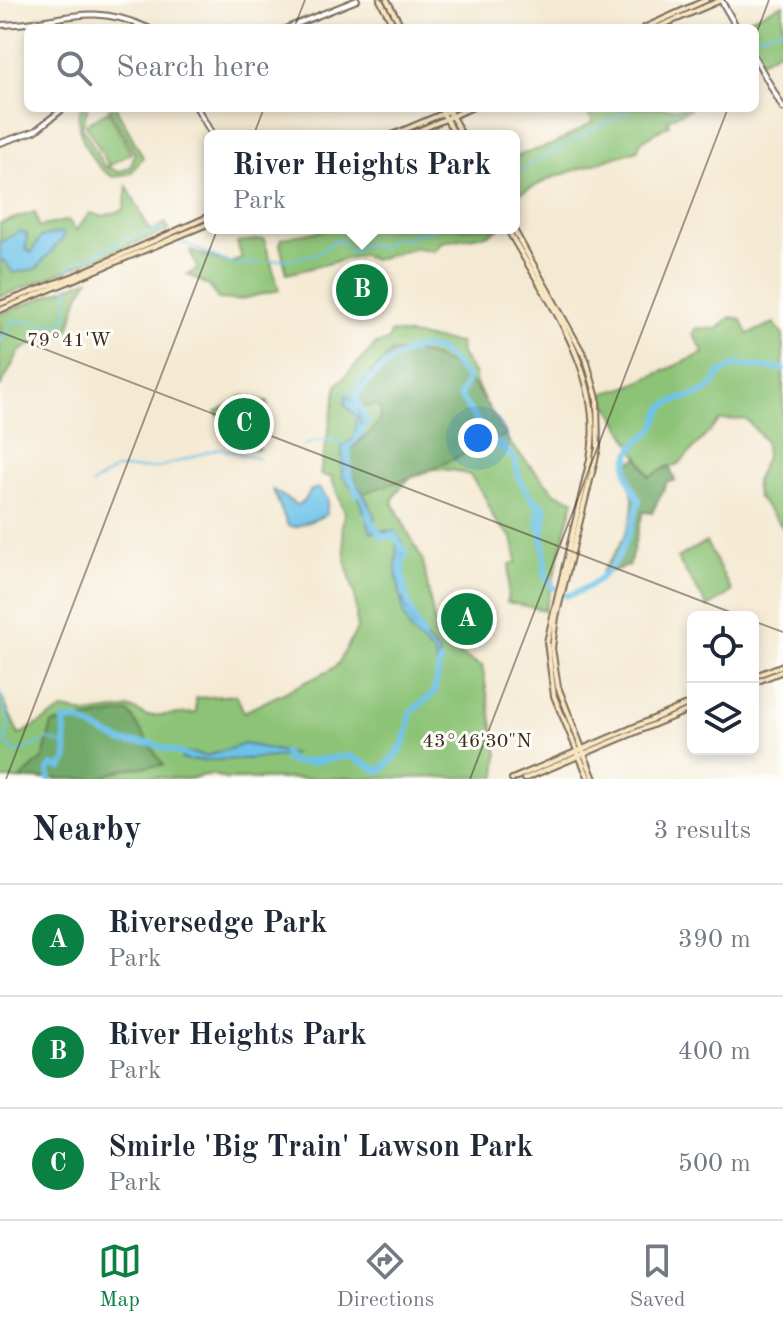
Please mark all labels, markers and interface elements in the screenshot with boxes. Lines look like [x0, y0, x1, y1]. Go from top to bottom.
search box [24, 24, 759, 112]
icon: search [52, 46, 96, 90]
text: Search here [116, 53, 270, 83]
popup [204, 130, 520, 234]
text: River Heights Park [233, 151, 491, 181]
text: Park [233, 188, 286, 214]
pin: B [336, 260, 388, 320]
text: 79°41'W [27, 331, 111, 351]
pin: C [218, 394, 270, 454]
your location [458, 418, 498, 458]
pin: A [441, 589, 493, 649]
map controls [687, 611, 759, 755]
button: locate [687, 611, 759, 683]
button: layers [687, 683, 759, 755]
text: 43°46'30"N [422, 732, 532, 752]
text: Nearby [32, 814, 142, 848]
text: 3 results [653, 818, 751, 844]
text: Riversedge Park [108, 909, 327, 939]
text: A [48, 927, 68, 953]
text: 390 m [678, 927, 751, 953]
text: Park [108, 946, 162, 972]
text: River Heights Park [108, 1021, 367, 1051]
text: B [49, 1039, 67, 1065]
text: 400 m [678, 1039, 751, 1065]
text: Park [108, 1058, 162, 1084]
text: Smirle 'Big Train' Lawson Park [108, 1133, 533, 1163]
text: C [49, 1151, 67, 1177]
text: 500 m [678, 1151, 751, 1177]
text: Park [108, 1170, 162, 1196]
tab: Map [98, 1239, 142, 1314]
tab: Directions [337, 1239, 434, 1314]
tab: Saved [629, 1239, 685, 1314]

